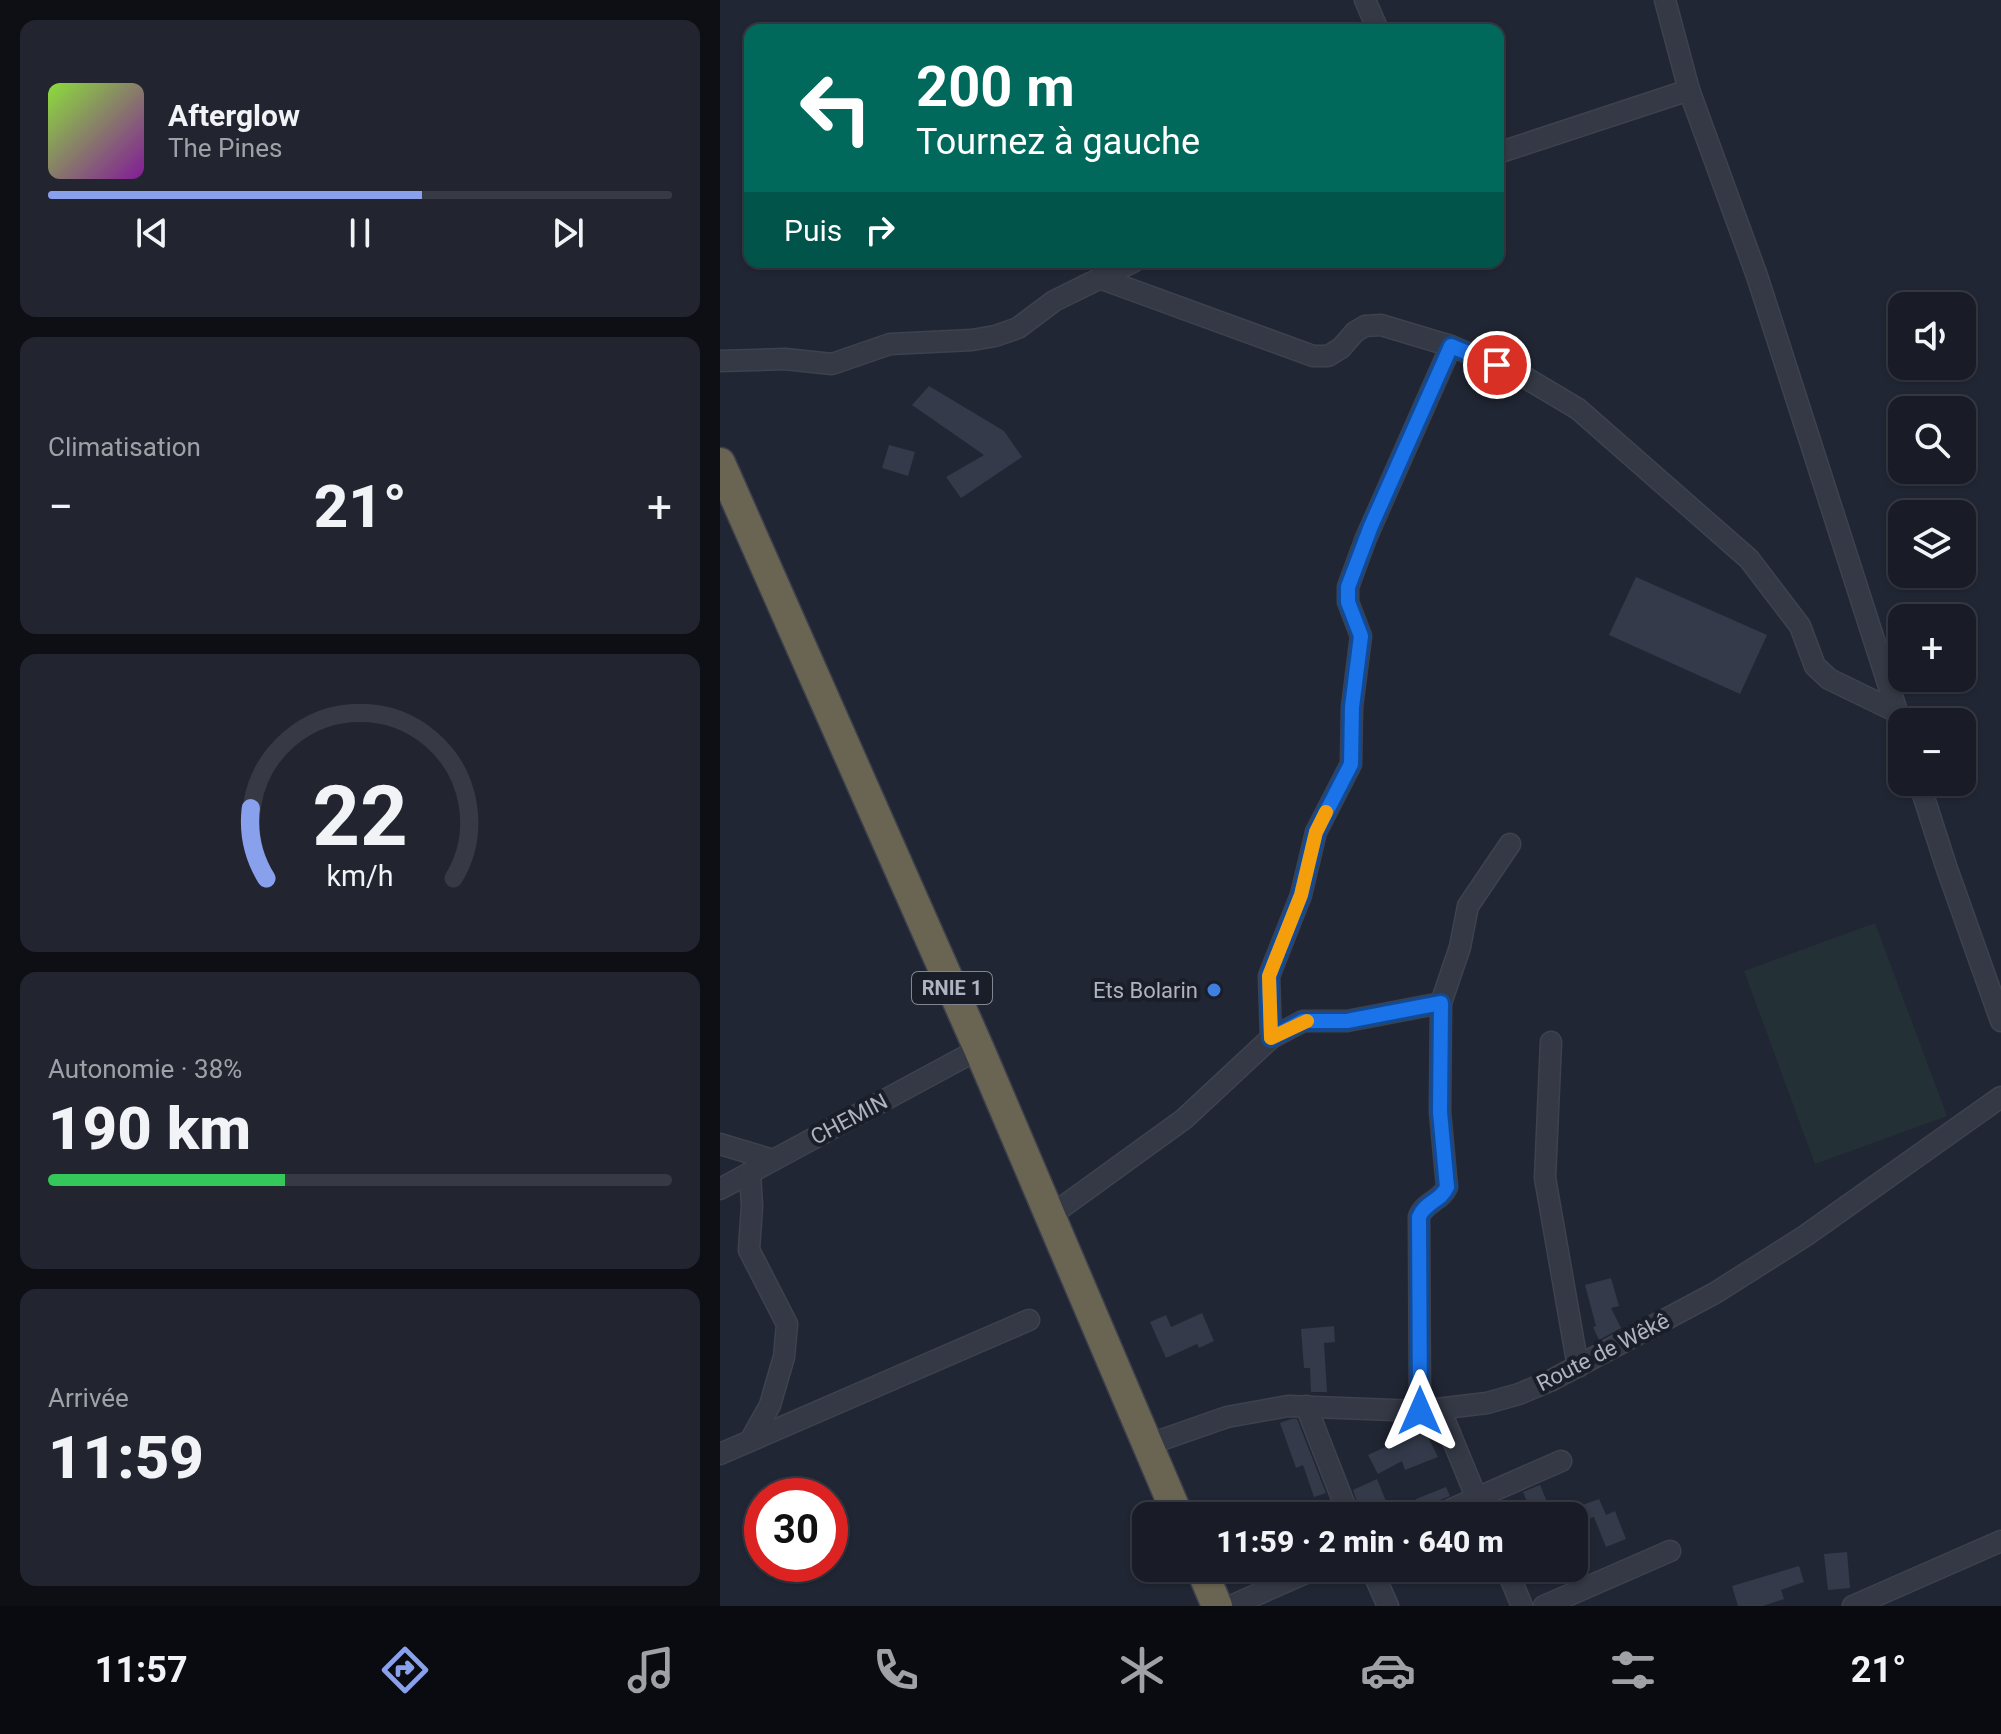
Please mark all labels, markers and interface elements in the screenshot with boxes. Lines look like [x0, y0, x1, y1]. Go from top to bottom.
text: 200 m [916, 54, 1075, 120]
icon: left [784, 56, 888, 160]
text: Afterglow [168, 98, 300, 133]
text: Tournez à gauche [916, 121, 1200, 163]
text: The Pines [168, 133, 282, 163]
icon: right [858, 208, 902, 252]
icon: previous [130, 211, 174, 255]
icon: pause [338, 211, 382, 255]
icon: next [546, 211, 590, 255]
text: Puis [784, 213, 842, 248]
map controls [1888, 292, 1976, 796]
button: sound [1888, 292, 1976, 380]
pin [1463, 331, 1531, 399]
icon: arrive [1475, 343, 1519, 387]
button: search [1888, 396, 1976, 484]
text: Climatisation [48, 432, 201, 462]
text: 21° [314, 471, 407, 542]
text: − [48, 481, 73, 533]
text: + [647, 481, 672, 533]
button: layers [1888, 500, 1976, 588]
button: + [1888, 604, 1976, 692]
button: − [1888, 708, 1976, 796]
text: 22 [312, 768, 408, 865]
text: km/h [326, 859, 394, 893]
road number: RNIE 1 [912, 972, 992, 1004]
place label: Ets Bolarin [1093, 978, 1198, 1003]
marker: Ets Bolarin [1205, 981, 1223, 999]
text: Autonomie · 38% [48, 1054, 242, 1084]
street label: CHEMIN [806, 1088, 892, 1150]
text: 190 km [48, 1093, 251, 1164]
street label: Route de Wêkê [1532, 1308, 1674, 1396]
position arrow [1378, 1369, 1462, 1453]
text: Arrivée [48, 1383, 129, 1413]
text: 11:59 [48, 1422, 204, 1493]
speed limit sign: 30 [744, 1478, 848, 1582]
text: 11:59 · 2 min · 640 m [1216, 1524, 1504, 1559]
icon: directions [377, 1642, 433, 1698]
icon: music [623, 1642, 679, 1698]
icon: phone [868, 1642, 924, 1698]
icon: climate [1114, 1642, 1170, 1698]
icon: car [1360, 1642, 1416, 1698]
icon: filters [1605, 1642, 1661, 1698]
text: 11:57 [95, 1649, 188, 1691]
text: 21° [1851, 1649, 1906, 1691]

